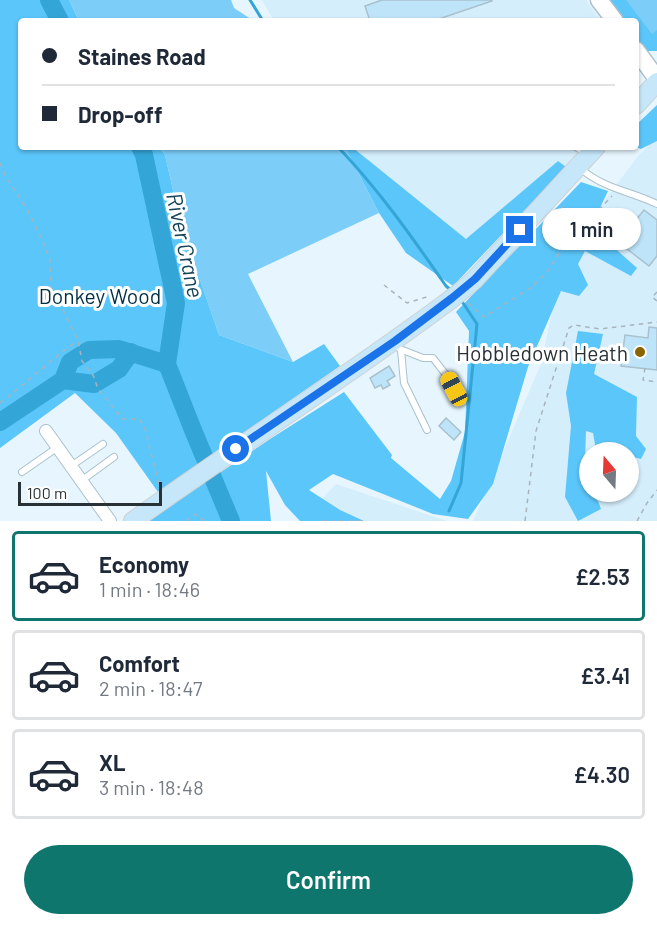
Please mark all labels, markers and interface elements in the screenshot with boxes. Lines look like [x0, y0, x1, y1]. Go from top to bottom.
text: Staines Road [78, 43, 206, 69]
text: Drop-off [78, 101, 162, 127]
water label: River Crane [162, 190, 210, 300]
callout: 1 min [541, 209, 640, 251]
route end [506, 216, 533, 243]
text: 1 min [570, 217, 613, 241]
park label: Donkey Wood [39, 283, 161, 308]
place label: Hobbledown Heath [456, 340, 628, 365]
marker: Hobbledown Heath [633, 345, 647, 359]
car [438, 369, 470, 409]
route start [222, 435, 249, 462]
north arrow [579, 442, 639, 502]
map controls [579, 442, 639, 502]
scale bar [18, 479, 162, 507]
text: 100 m [27, 483, 67, 502]
icon: car [27, 549, 81, 603]
text: Economy [99, 551, 189, 577]
text: £2.53 [575, 563, 630, 589]
text: 1 min · 18:46 [99, 577, 200, 601]
icon: car [27, 648, 81, 702]
text: Comfort [99, 650, 180, 676]
text: £3.41 [580, 662, 630, 688]
text: 2 min · 18:47 [99, 676, 202, 700]
icon: car [27, 747, 81, 801]
text: XL [99, 749, 125, 775]
text: £4.30 [574, 761, 630, 787]
text: 3 min · 18:48 [99, 775, 204, 799]
button: Confirm [24, 845, 633, 914]

